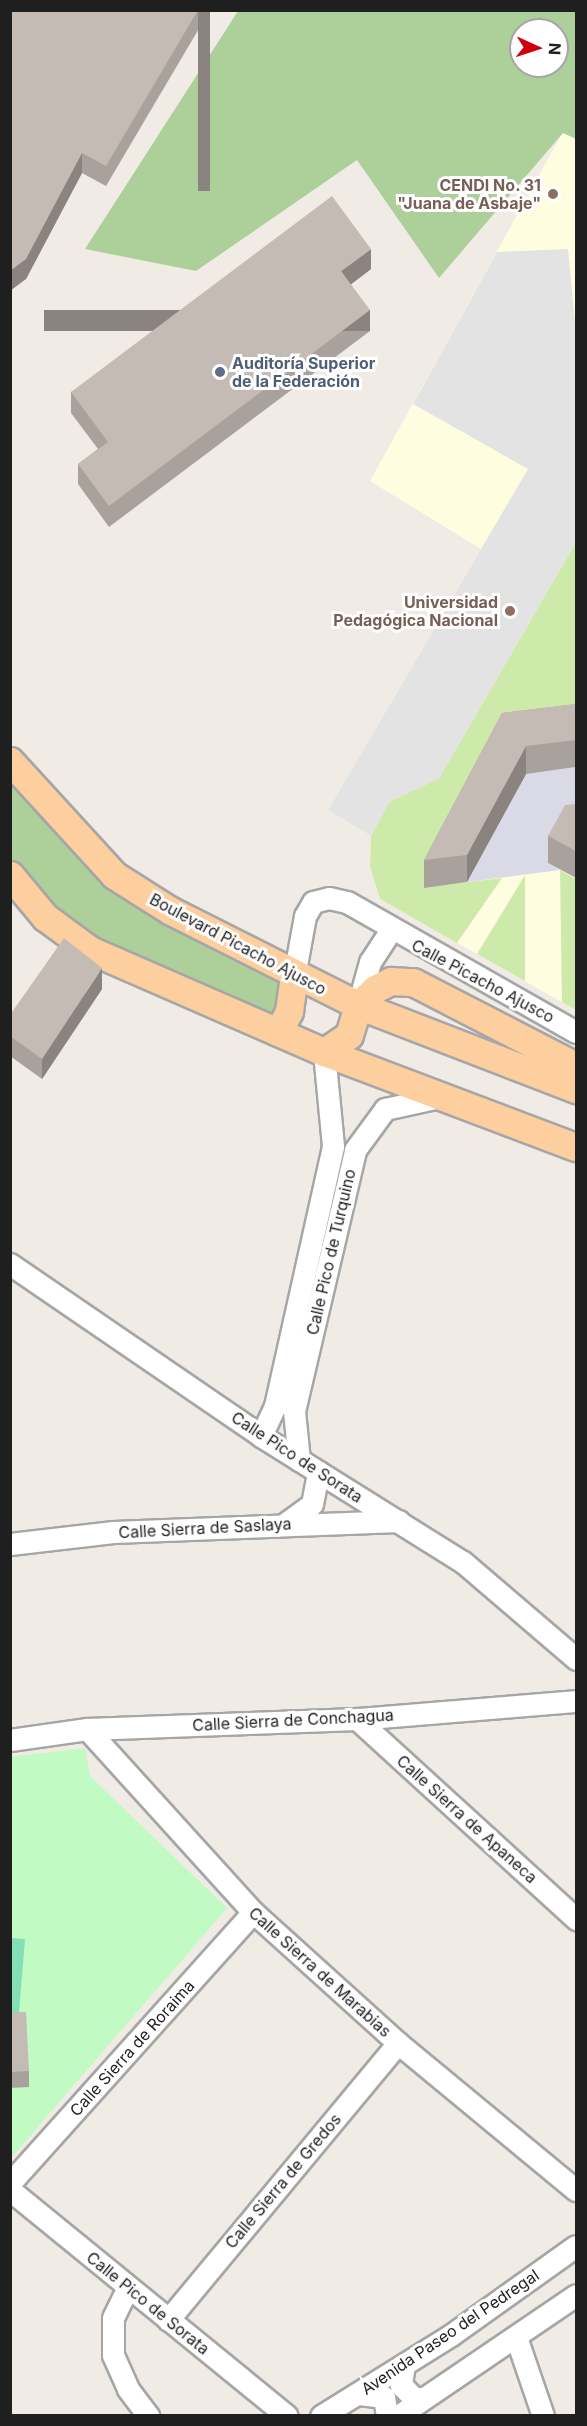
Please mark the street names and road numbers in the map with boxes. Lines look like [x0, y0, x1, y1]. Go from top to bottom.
street label: Boulevard Picacho Ajusco [147, 889, 329, 999]
street label: Calle Picacho Ajusco [408, 935, 558, 1027]
street label: Calle Pico de Turquino [303, 1167, 359, 1337]
street label: Calle Pico de Sorata [228, 1407, 366, 1507]
street label: Calle Sierra de Saslaya [118, 1514, 292, 1542]
street label: Calle Sierra de Conchagua [192, 1705, 394, 1735]
street label: Calle Sierra de Apaneca [393, 1751, 541, 1887]
street label: Calle Sierra de Marabias [245, 1903, 395, 2041]
street label: Calle Sierra de Roraima [66, 1976, 198, 2120]
street label: Calle Sierra de Gredos [221, 2110, 345, 2252]
street label: Calle Pico de Sorata [83, 2248, 213, 2358]
street label: Avenida Paseo del Pedregal [358, 2265, 542, 2399]

